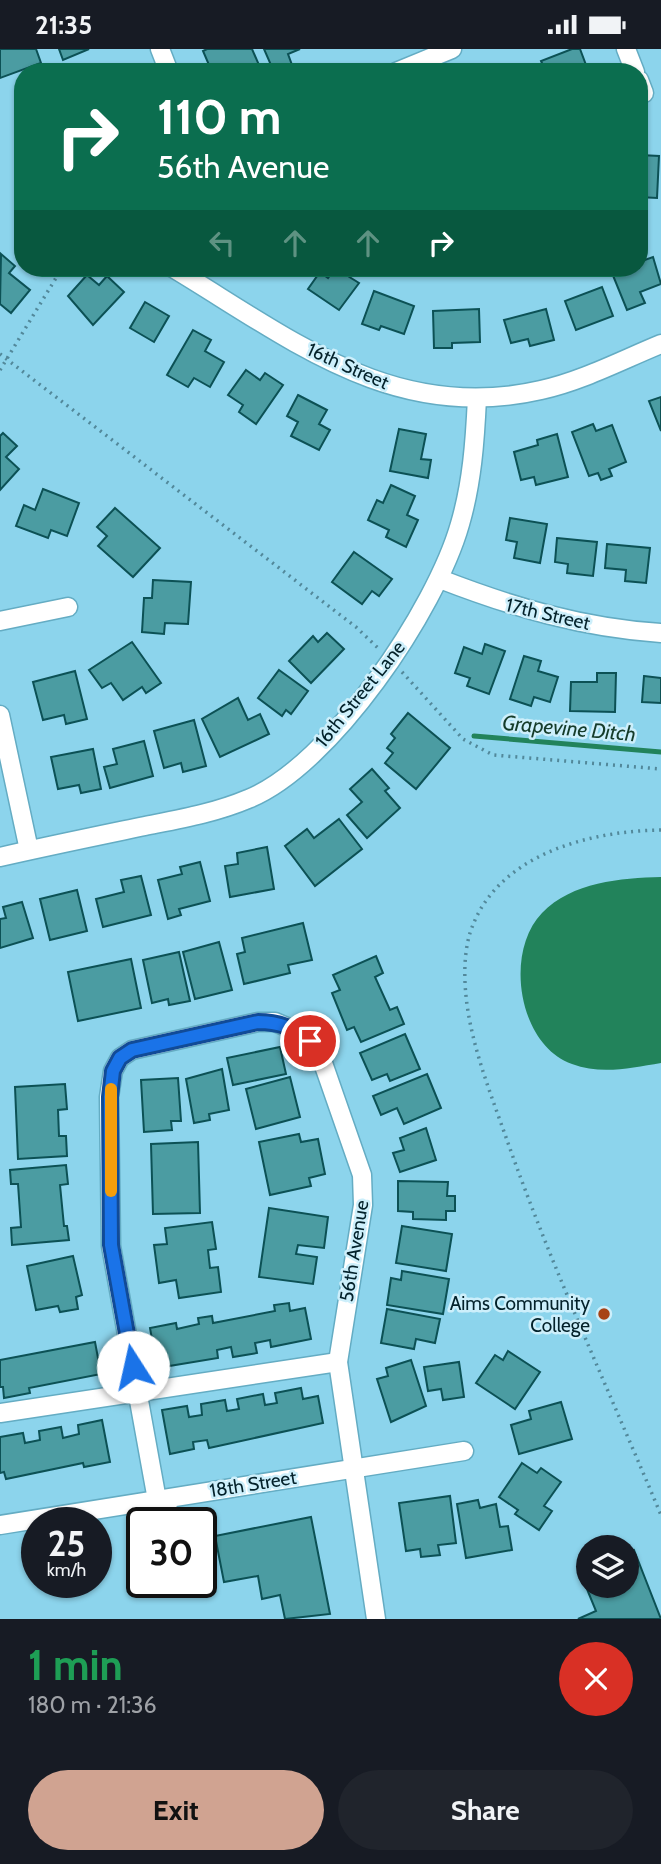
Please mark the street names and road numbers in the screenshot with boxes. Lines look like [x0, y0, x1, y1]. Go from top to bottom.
street label: 16th Street [304, 338, 393, 394]
street label: 17th Street [504, 593, 593, 635]
street label: 16th Street Lane [310, 636, 410, 752]
street label: 56th Avenue [335, 1198, 373, 1303]
street label: 18th Street [208, 1466, 299, 1502]

